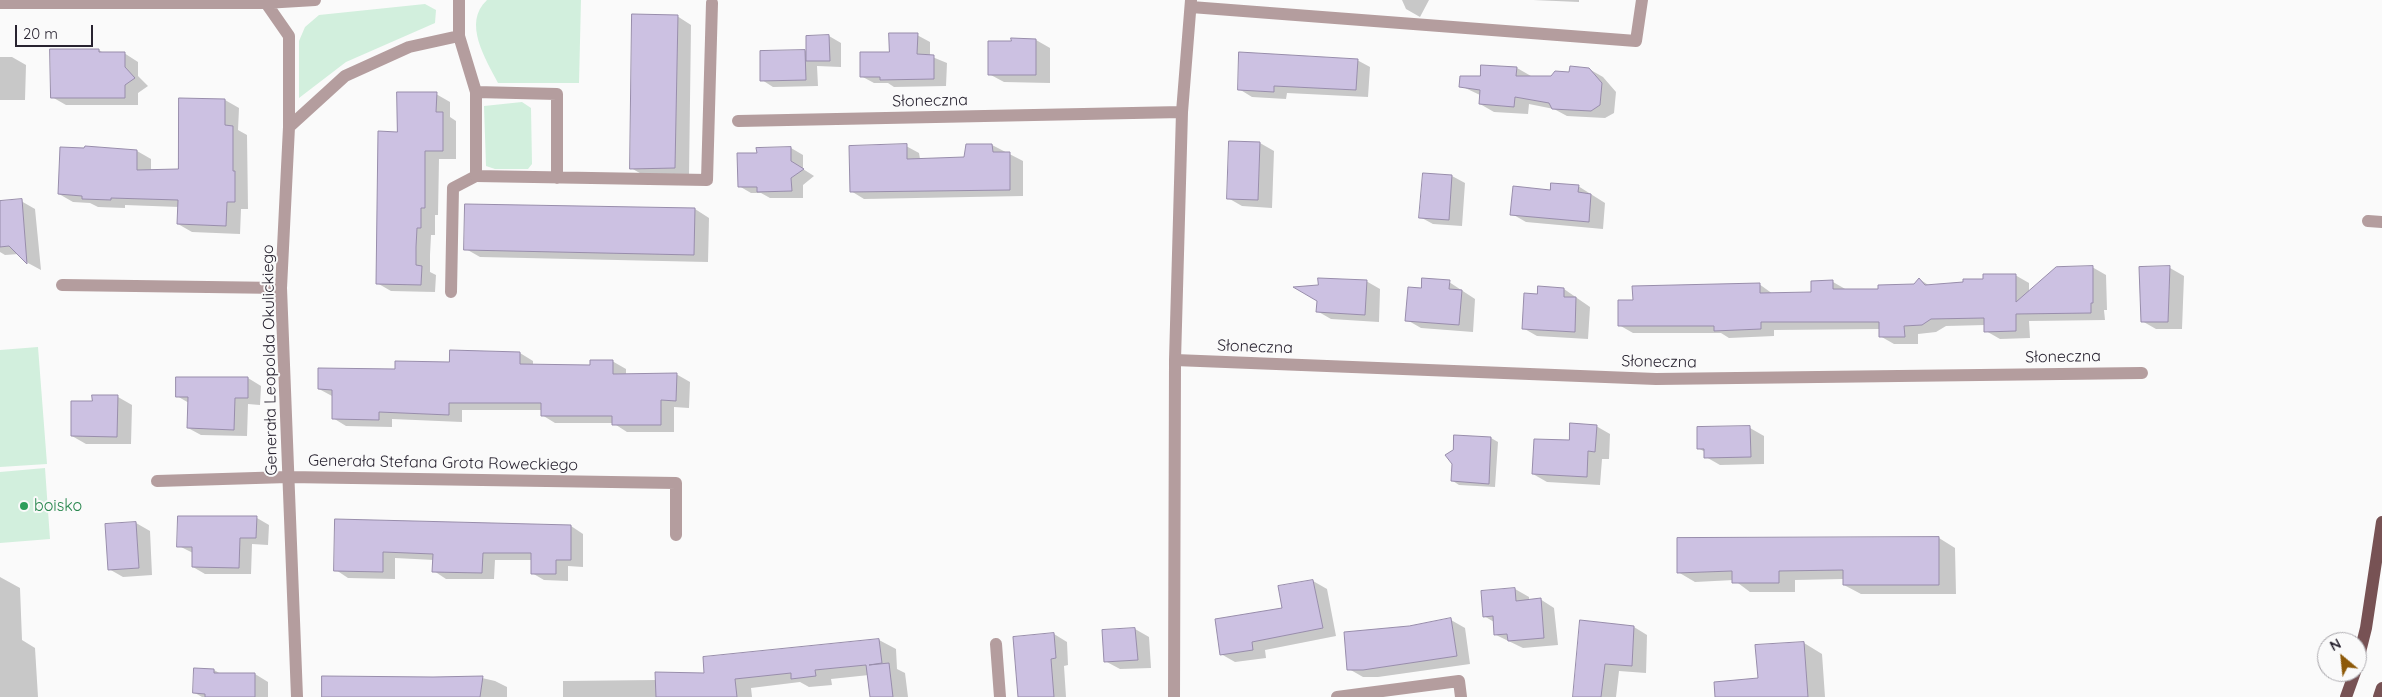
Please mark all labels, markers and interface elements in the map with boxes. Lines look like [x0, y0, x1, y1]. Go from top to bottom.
scale bar [18, 15, 95, 47]
text: 20 m [23, 24, 58, 43]
street label: Słoneczna [892, 91, 968, 111]
street label: Generała Leopolda Okulickiego [258, 244, 282, 476]
street label: Słoneczna [1217, 336, 1293, 358]
street label: Słoneczna [2025, 347, 2101, 367]
street label: Słoneczna [1621, 352, 1697, 372]
street label: Generała Stefana Grota Roweckiego [308, 451, 578, 475]
place label: boisko [34, 496, 82, 516]
marker: boisko [18, 500, 30, 512]
north arrow [2317, 632, 2367, 682]
text: N [2327, 634, 2344, 655]

